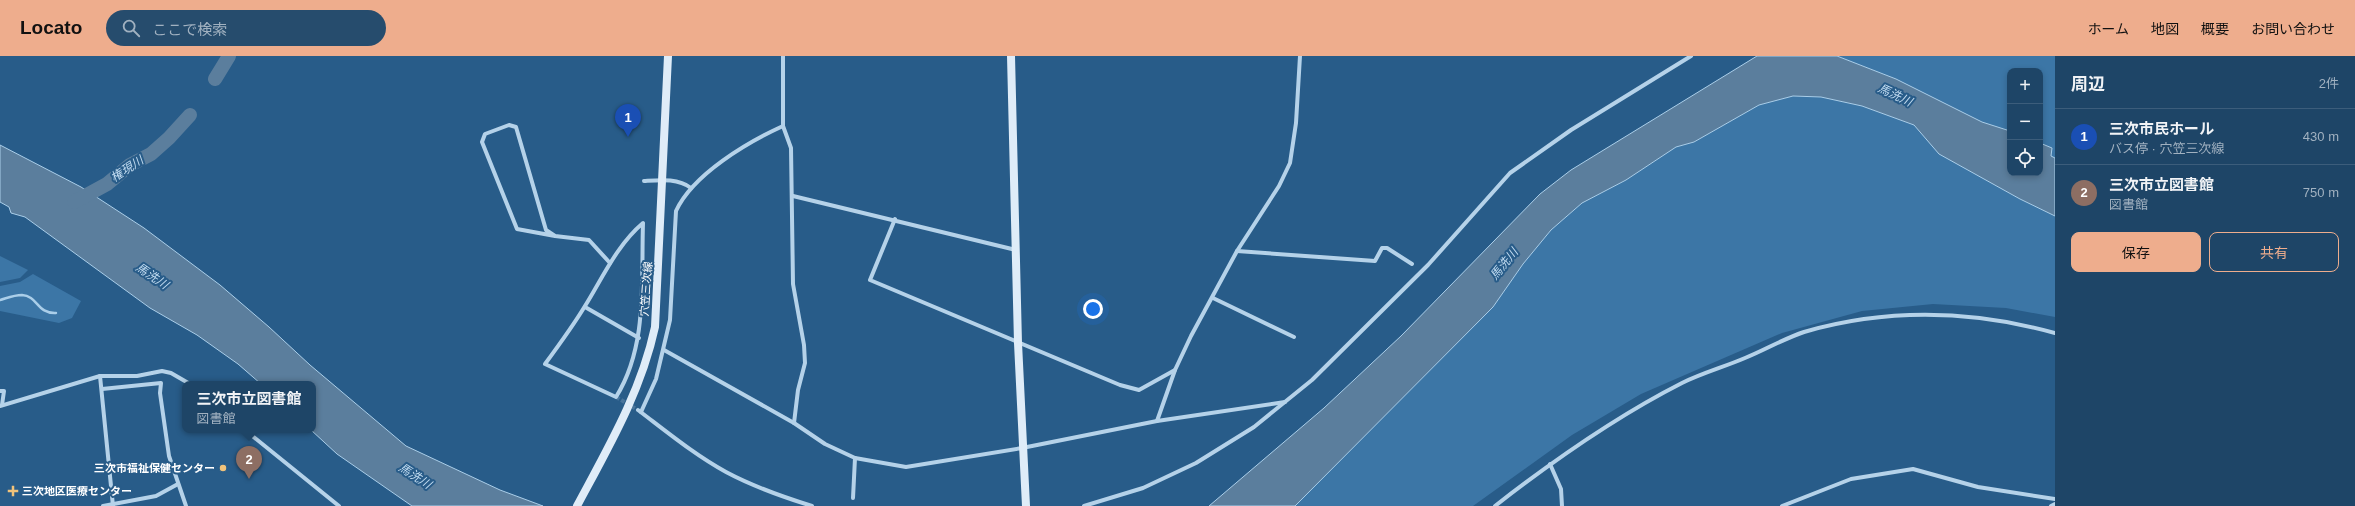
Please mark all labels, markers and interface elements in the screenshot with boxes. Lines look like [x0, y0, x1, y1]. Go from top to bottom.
search box [106, 10, 386, 46]
text: Locato [20, 17, 82, 38]
icon: search [120, 17, 142, 39]
text: ここで検索 [152, 21, 227, 38]
text: ホーム [2087, 21, 2129, 37]
text: 地図 [2151, 21, 2179, 37]
text: 概要 [2201, 21, 2229, 37]
text: お問い合わせ [2251, 21, 2335, 37]
map controls [2007, 68, 2043, 176]
button: + [2007, 68, 2043, 104]
text: 周辺 [2071, 75, 2105, 94]
text: 2件 [2319, 76, 2339, 91]
water label: 馬洗川 [1876, 81, 1916, 110]
pin: 1 [615, 104, 641, 137]
button: − [2007, 104, 2043, 140]
text: 三次市民ホール [2109, 120, 2214, 137]
text: 1 [2080, 129, 2088, 144]
text: 430 m [2303, 129, 2339, 144]
button: locate [2007, 140, 2043, 176]
text: バス停 · 穴笠三次線 [2109, 141, 2225, 156]
water label: 権現川 [108, 152, 148, 185]
text: 三次市立図書館 [2109, 176, 2214, 193]
text: 2 [2080, 185, 2088, 200]
text: 750 m [2303, 185, 2339, 200]
text: 図書館 [2109, 197, 2148, 212]
button: 保存 [2071, 232, 2201, 272]
button: 共有 [2209, 232, 2339, 272]
water label: 馬洗川 [1487, 244, 1522, 282]
water label: 馬洗川 [133, 260, 172, 293]
street label: 穴笠三次線 [638, 261, 654, 317]
your location [1083, 299, 1103, 319]
popup [182, 381, 316, 433]
text: 三次市立図書館 [196, 390, 302, 407]
text: 図書館 [196, 411, 236, 426]
pin: 2 [236, 446, 262, 479]
water label: 馬洗川 [396, 460, 436, 493]
place label: 三次市福祉保健センター [94, 462, 215, 474]
marker: 三次市福祉保健センター [218, 463, 228, 473]
marker: 三次地区医療センター [7, 485, 19, 497]
place label: 三次地区医療センター [22, 485, 132, 497]

